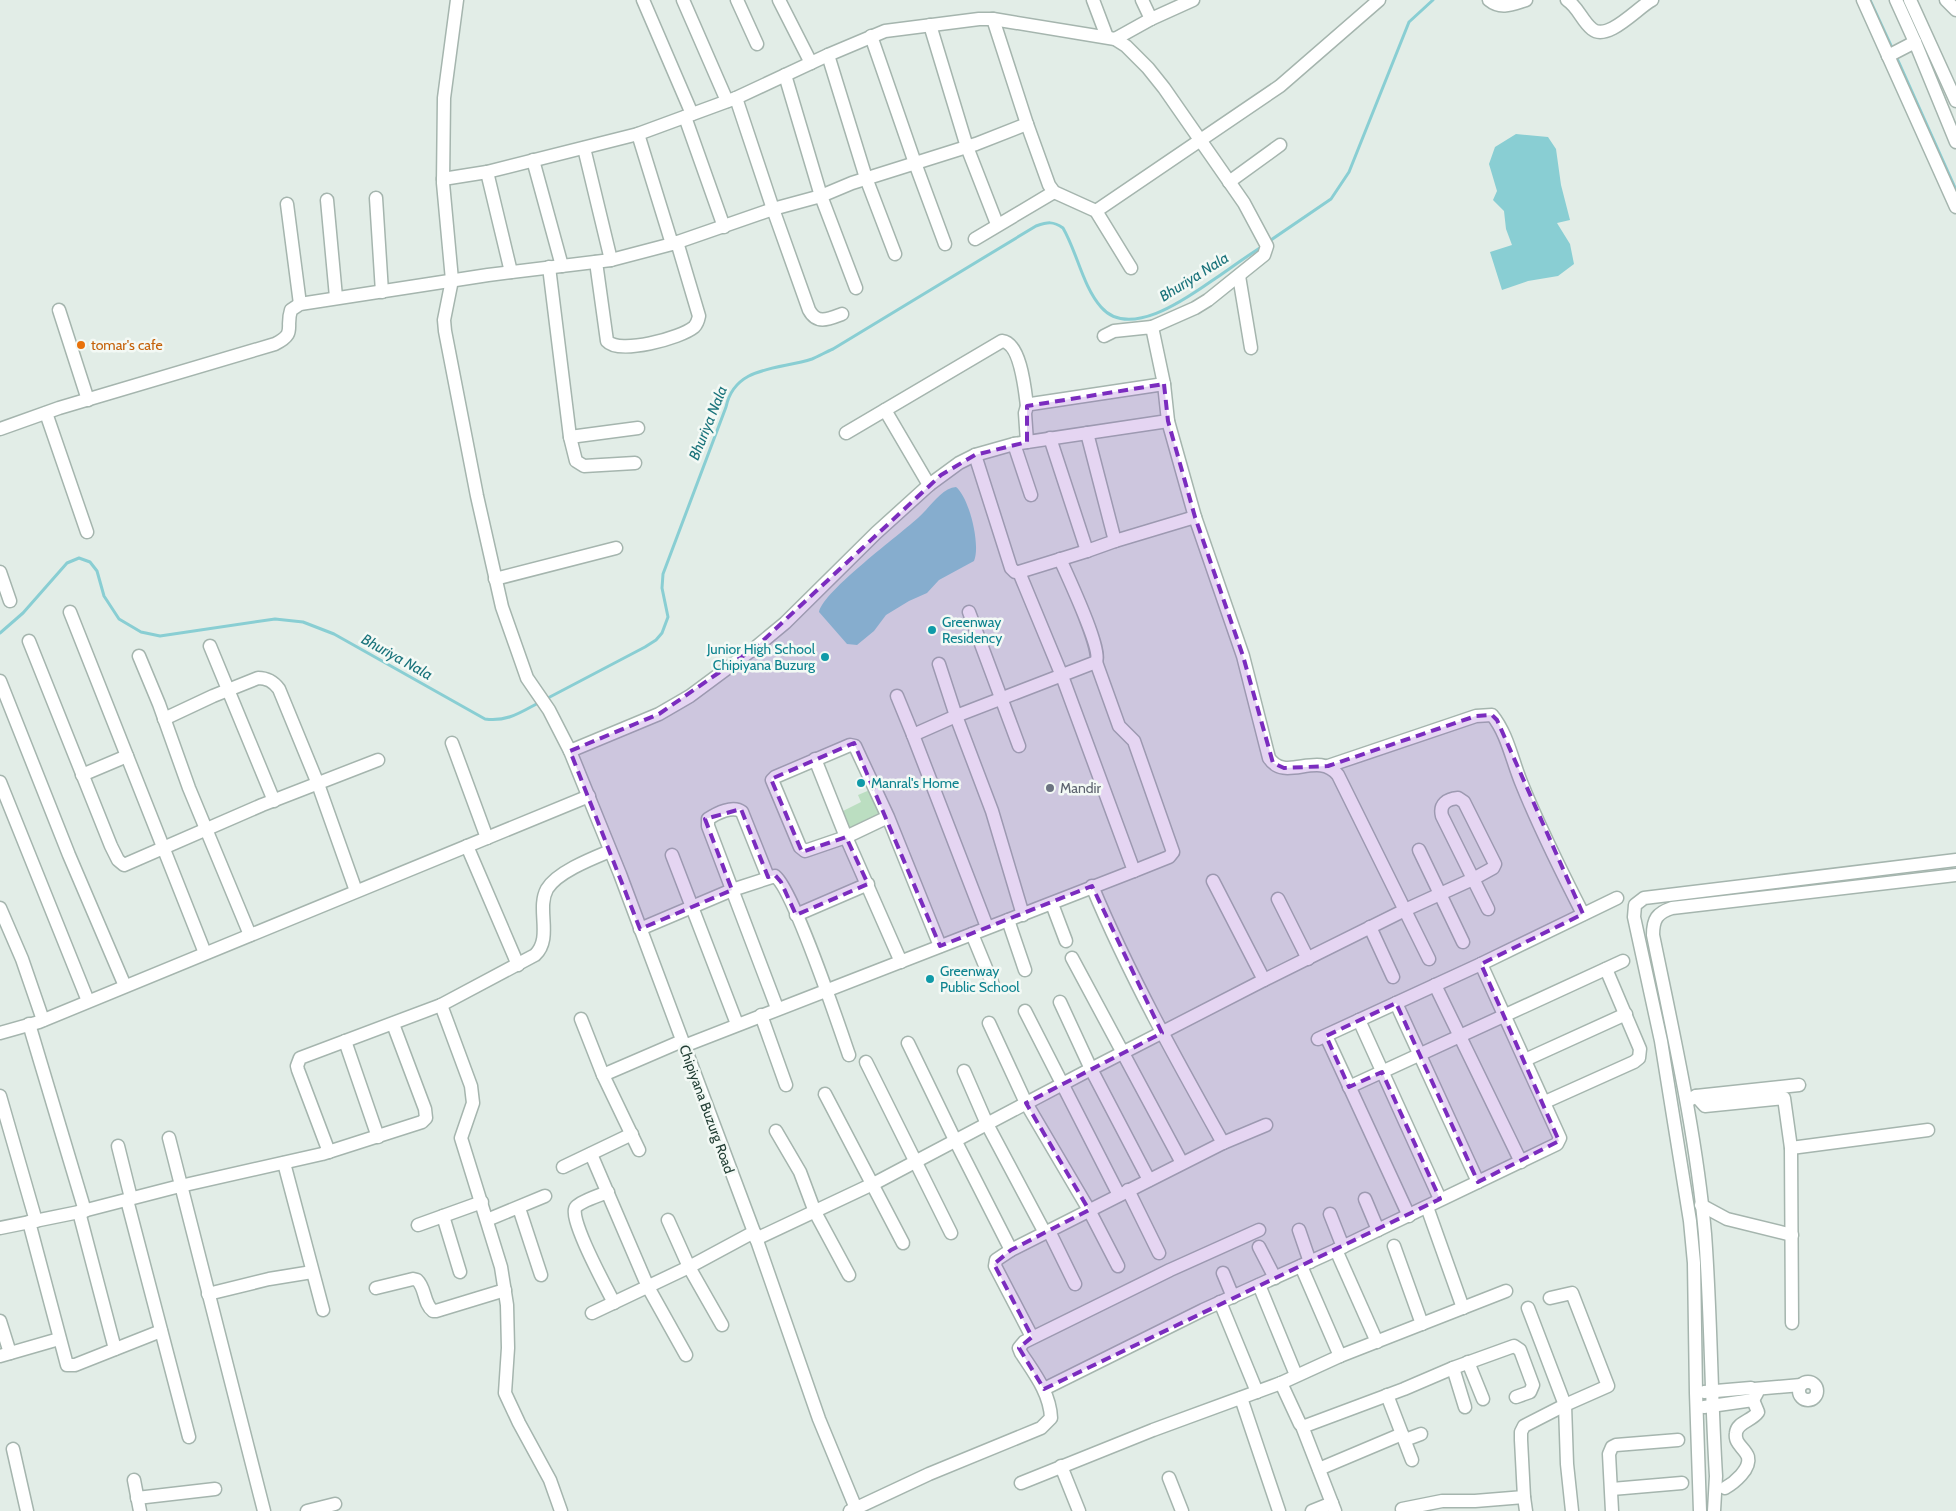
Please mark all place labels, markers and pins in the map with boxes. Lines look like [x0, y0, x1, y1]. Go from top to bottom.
place label: tomar's cafe [91, 336, 163, 354]
marker: tomar's cafe [75, 339, 87, 351]
place label: Greenway Residency [942, 613, 1002, 647]
marker: Greenway Residency [926, 624, 938, 636]
place label: Junior High School Chipiyana Buzurg [706, 640, 816, 674]
marker: Junior High School Chipiyana Buzurg [819, 651, 831, 663]
place label: Manral's Home [871, 774, 959, 792]
marker: Manral's Home [855, 777, 867, 789]
place label: Mandir [1060, 779, 1102, 797]
marker: Mandir [1044, 782, 1056, 794]
place label: Greenway Public School [940, 962, 1020, 996]
marker: Greenway Public School [924, 973, 936, 985]

